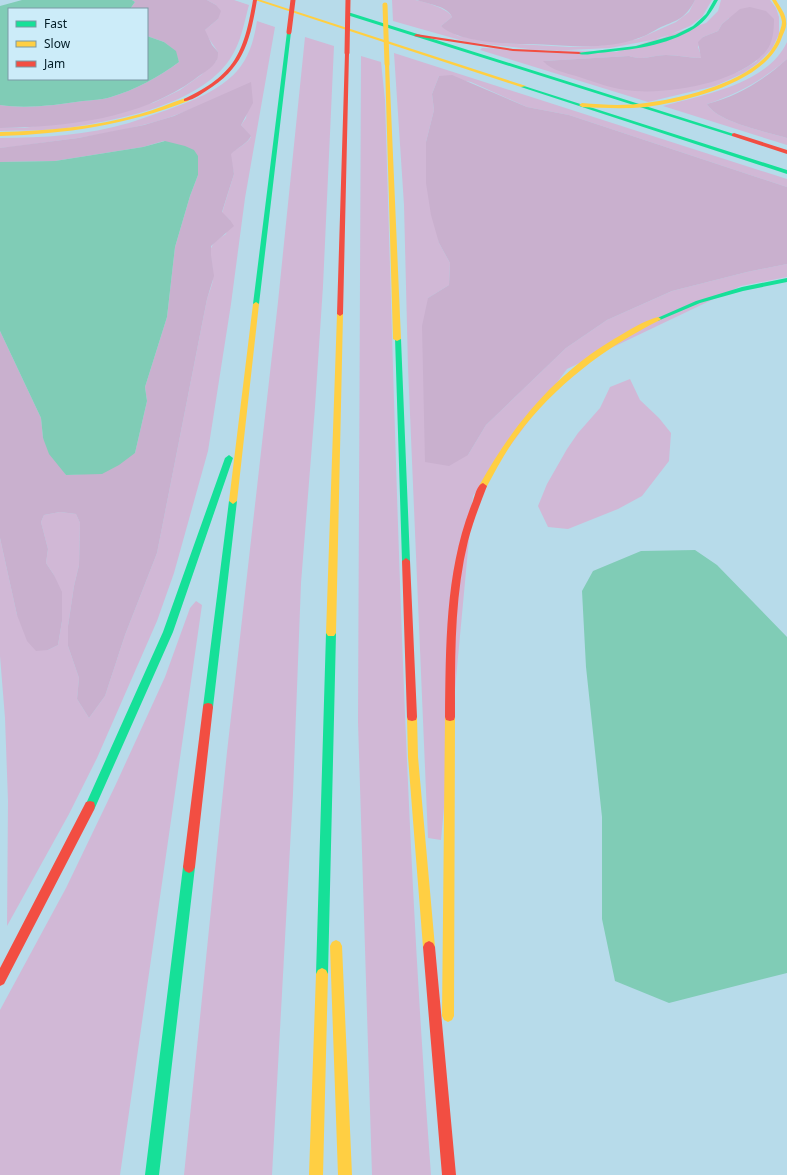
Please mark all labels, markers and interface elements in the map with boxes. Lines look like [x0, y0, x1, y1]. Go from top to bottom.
legend [8, 8, 148, 80]
text: Fast [44, 15, 68, 32]
text: Slow [44, 35, 71, 52]
text: Jam [43, 55, 65, 72]

